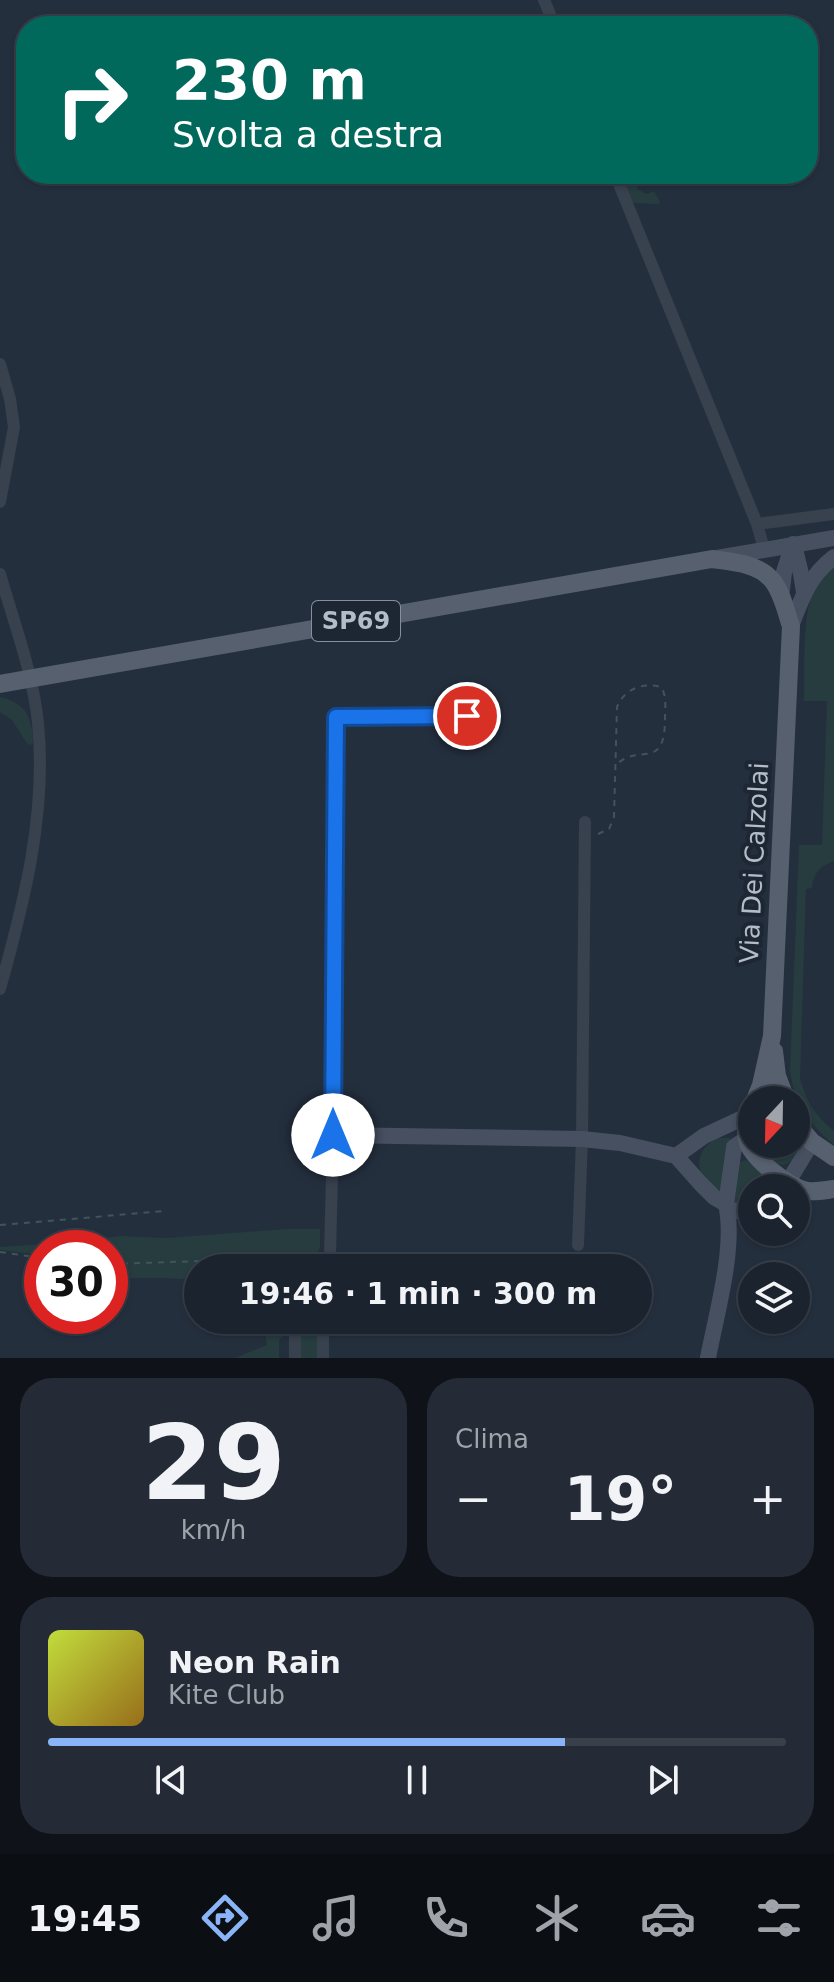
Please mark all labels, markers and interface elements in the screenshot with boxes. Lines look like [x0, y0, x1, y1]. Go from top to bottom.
text: 230 m [172, 47, 367, 112]
icon: right [40, 48, 144, 152]
text: Svolta a destra [172, 114, 444, 155]
road number: SP69 [312, 601, 400, 641]
pin [433, 682, 501, 750]
icon: arrive [445, 694, 489, 738]
street label: Via Dei Calzolai [734, 762, 774, 964]
north arrow [738, 1086, 810, 1158]
map controls [738, 1086, 810, 1334]
position arrow [291, 1093, 375, 1177]
button: search [738, 1174, 810, 1246]
speed limit sign: 30 [24, 1230, 128, 1334]
button: layers [738, 1262, 810, 1334]
text: 19:46 · 1 min · 300 m [239, 1276, 597, 1311]
text: 29 [141, 1402, 286, 1524]
text: Clima [455, 1424, 529, 1454]
text: 19° [564, 1464, 677, 1534]
text: − [455, 1473, 492, 1524]
text: + [749, 1473, 786, 1524]
text: km/h [181, 1515, 246, 1545]
text: Neon Rain [168, 1645, 341, 1680]
text: Kite Club [168, 1680, 285, 1710]
icon: previous [149, 1758, 193, 1802]
icon: pause [395, 1758, 439, 1802]
icon: next [641, 1758, 685, 1802]
icon: directions [197, 1890, 253, 1946]
icon: music [308, 1890, 364, 1946]
icon: phone [418, 1890, 474, 1946]
icon: climate [529, 1890, 585, 1946]
icon: car [640, 1890, 696, 1946]
icon: filters [751, 1890, 807, 1946]
text: 19:45 [27, 1898, 142, 1939]

